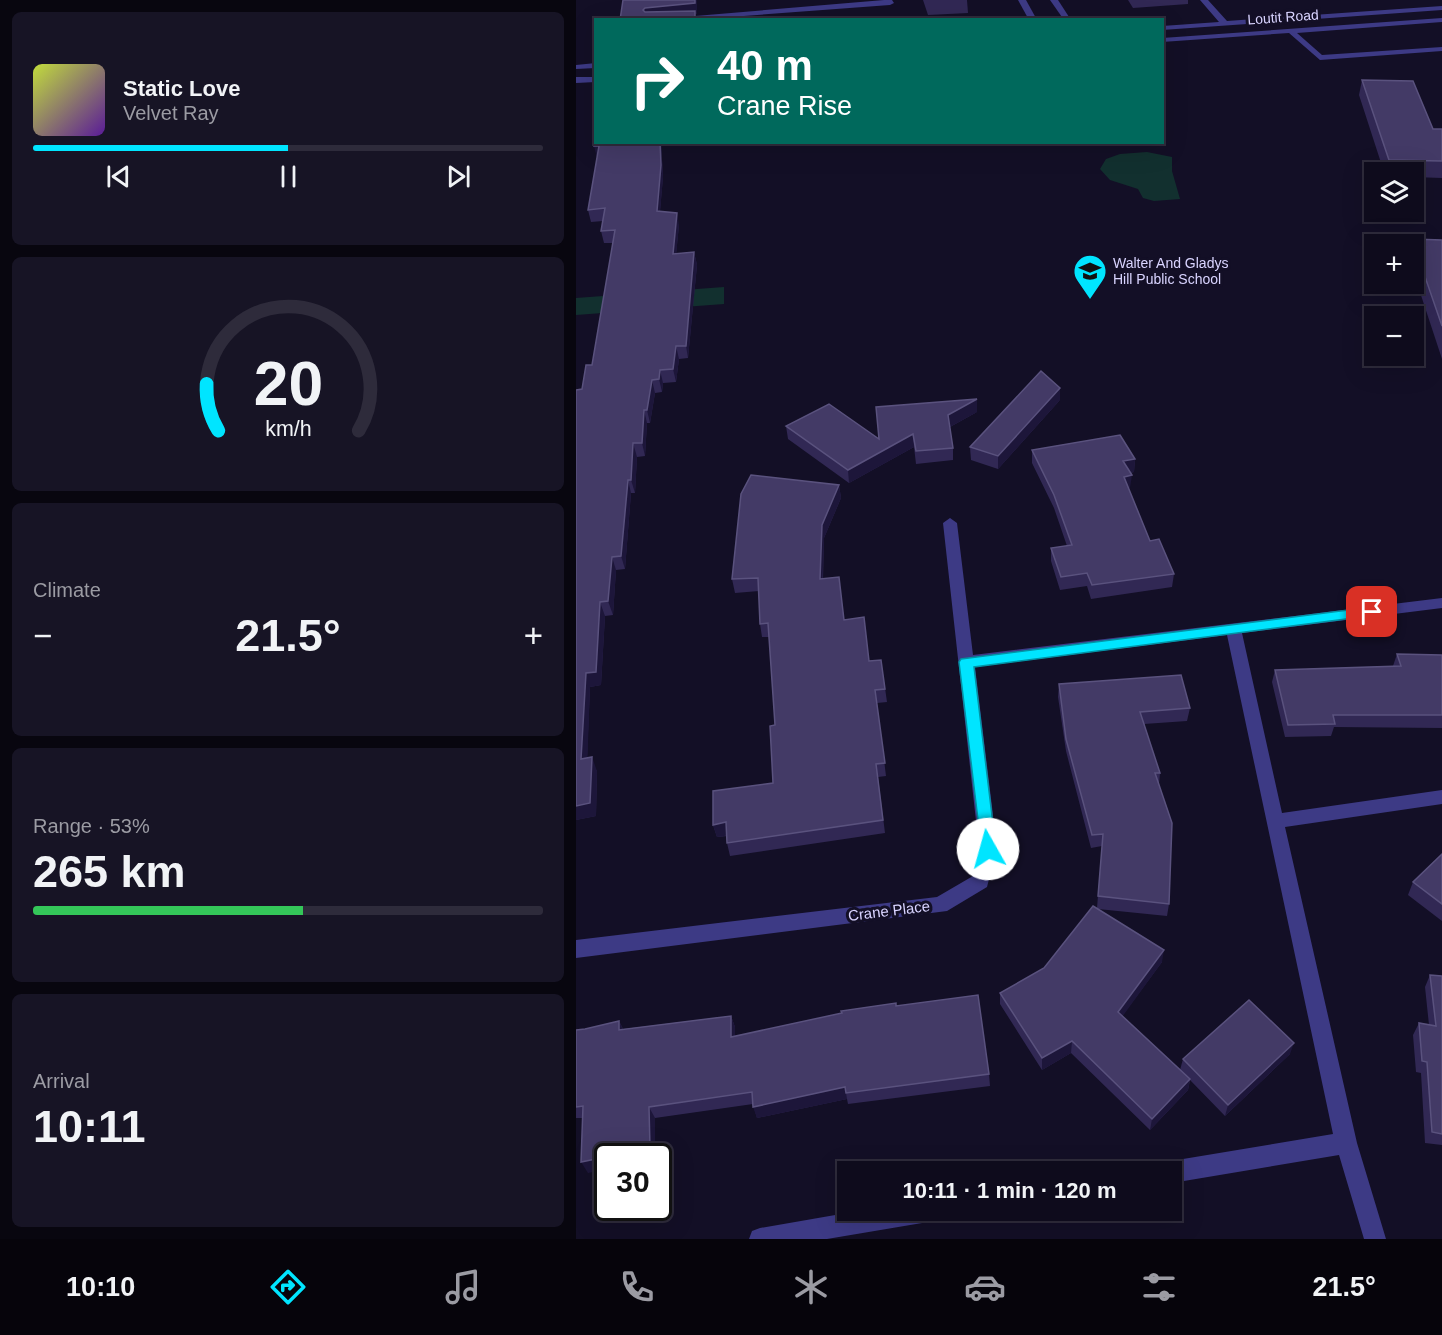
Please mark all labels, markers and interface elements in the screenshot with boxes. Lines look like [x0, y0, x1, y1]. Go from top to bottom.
street label: Loutit Road [1247, 7, 1319, 27]
icon: right [618, 42, 696, 120]
text: 40 m [717, 42, 813, 89]
text: Static Love [123, 76, 240, 101]
text: Crane Rise [717, 91, 852, 121]
text: Velvet Ray [123, 102, 219, 124]
icon: previous [102, 160, 135, 193]
icon: pause [272, 160, 305, 193]
icon: next [442, 160, 475, 193]
map controls [1364, 162, 1424, 366]
button: layers [1364, 162, 1424, 222]
button: + [1364, 234, 1424, 294]
school or university icon: Walter And Gladys Hill Public School [1072, 253, 1108, 300]
place label: Walter And Gladys Hill Public School [1113, 255, 1228, 287]
button: − [1364, 306, 1424, 366]
text: 20 [253, 349, 323, 418]
text: km/h [265, 418, 311, 442]
text: Climate [33, 579, 101, 601]
pin [1346, 586, 1397, 637]
icon: arrive [1355, 595, 1388, 628]
text: 21.5° [235, 610, 341, 661]
text: − [33, 617, 52, 654]
text: + [524, 617, 543, 654]
text: Range · 53% [33, 815, 150, 837]
position arrow [956, 817, 1020, 881]
text: 265 km [33, 846, 186, 897]
street label: Crane Place [847, 897, 931, 924]
text: Arrival [33, 1070, 90, 1092]
text: 10:11 [33, 1101, 146, 1152]
speed limit sign: 30 [594, 1143, 672, 1221]
text: 10:11 · 1 min · 120 m [903, 1178, 1117, 1203]
icon: directions [267, 1266, 309, 1308]
icon: music [442, 1266, 484, 1308]
icon: phone [616, 1266, 658, 1308]
icon: climate [790, 1266, 832, 1308]
icon: car [964, 1266, 1006, 1308]
icon: filters [1138, 1266, 1180, 1308]
text: 10:10 [66, 1272, 135, 1302]
text: 21.5° [1312, 1272, 1376, 1302]

